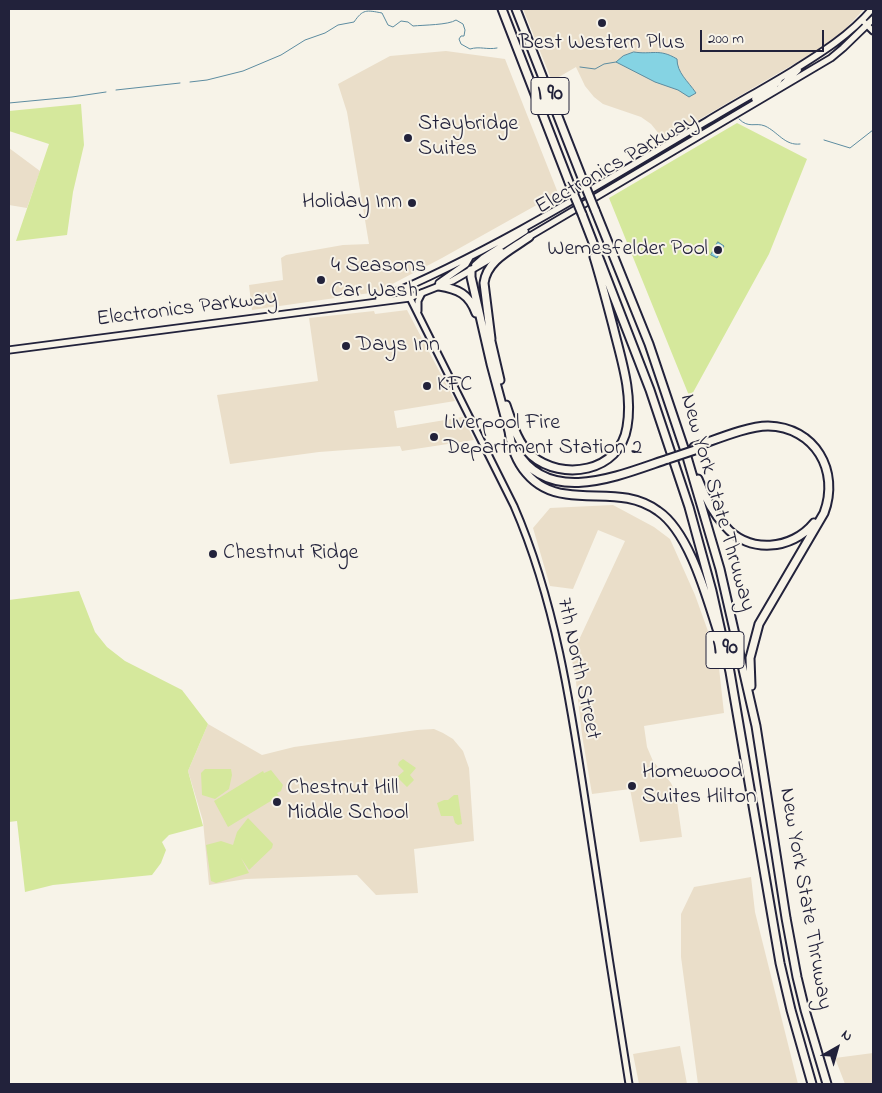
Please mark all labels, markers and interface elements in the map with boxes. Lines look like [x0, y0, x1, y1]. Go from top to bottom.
marker: Best Western Plus [596, 17, 608, 29]
scale bar [702, 20, 826, 52]
text: 200 m [708, 28, 744, 50]
place label: Best Western Plus [519, 31, 685, 57]
road number: I 90 [531, 78, 569, 114]
street label: Electronics Parkway [532, 108, 702, 222]
place label: Staybridge Suites [418, 112, 518, 164]
marker: Staybridge Suites [402, 132, 414, 144]
place label: Holiday Inn [302, 190, 402, 216]
marker: Holiday Inn [406, 197, 418, 209]
place label: Wemesfelder Pool [547, 237, 708, 263]
marker: Wemesfelder Pool [712, 244, 724, 256]
place label: 4 Seasons Car Wash [331, 254, 426, 306]
marker: 4 Seasons Car Wash [315, 274, 327, 286]
street label: Electronics Parkway [95, 286, 279, 334]
place label: Days Inn [356, 333, 440, 359]
marker: Days Inn [340, 340, 352, 352]
place label: KFC [437, 373, 472, 399]
marker: KFC [421, 380, 433, 392]
street label: New York State Thruway [672, 391, 760, 615]
place label: Liverpool Fire Department Station 2 [444, 411, 642, 462]
marker: Liverpool Fire Department Station 2 [428, 431, 440, 443]
place label: Chestnut Ridge [223, 541, 358, 567]
marker: Chestnut Ridge [207, 548, 219, 560]
street label: 7th North Street [549, 596, 605, 742]
road number: I 90 [706, 632, 744, 668]
place label: Homewood Suites Hilton [642, 760, 757, 811]
place label: Chestnut Hill Middle School [287, 776, 408, 828]
marker: Homewood Suites Hilton [626, 780, 638, 792]
street label: New York State Thruway [772, 786, 836, 1012]
marker: Chestnut Hill Middle School [271, 796, 283, 808]
north arrow [812, 1023, 862, 1073]
text: N [836, 1025, 857, 1047]

